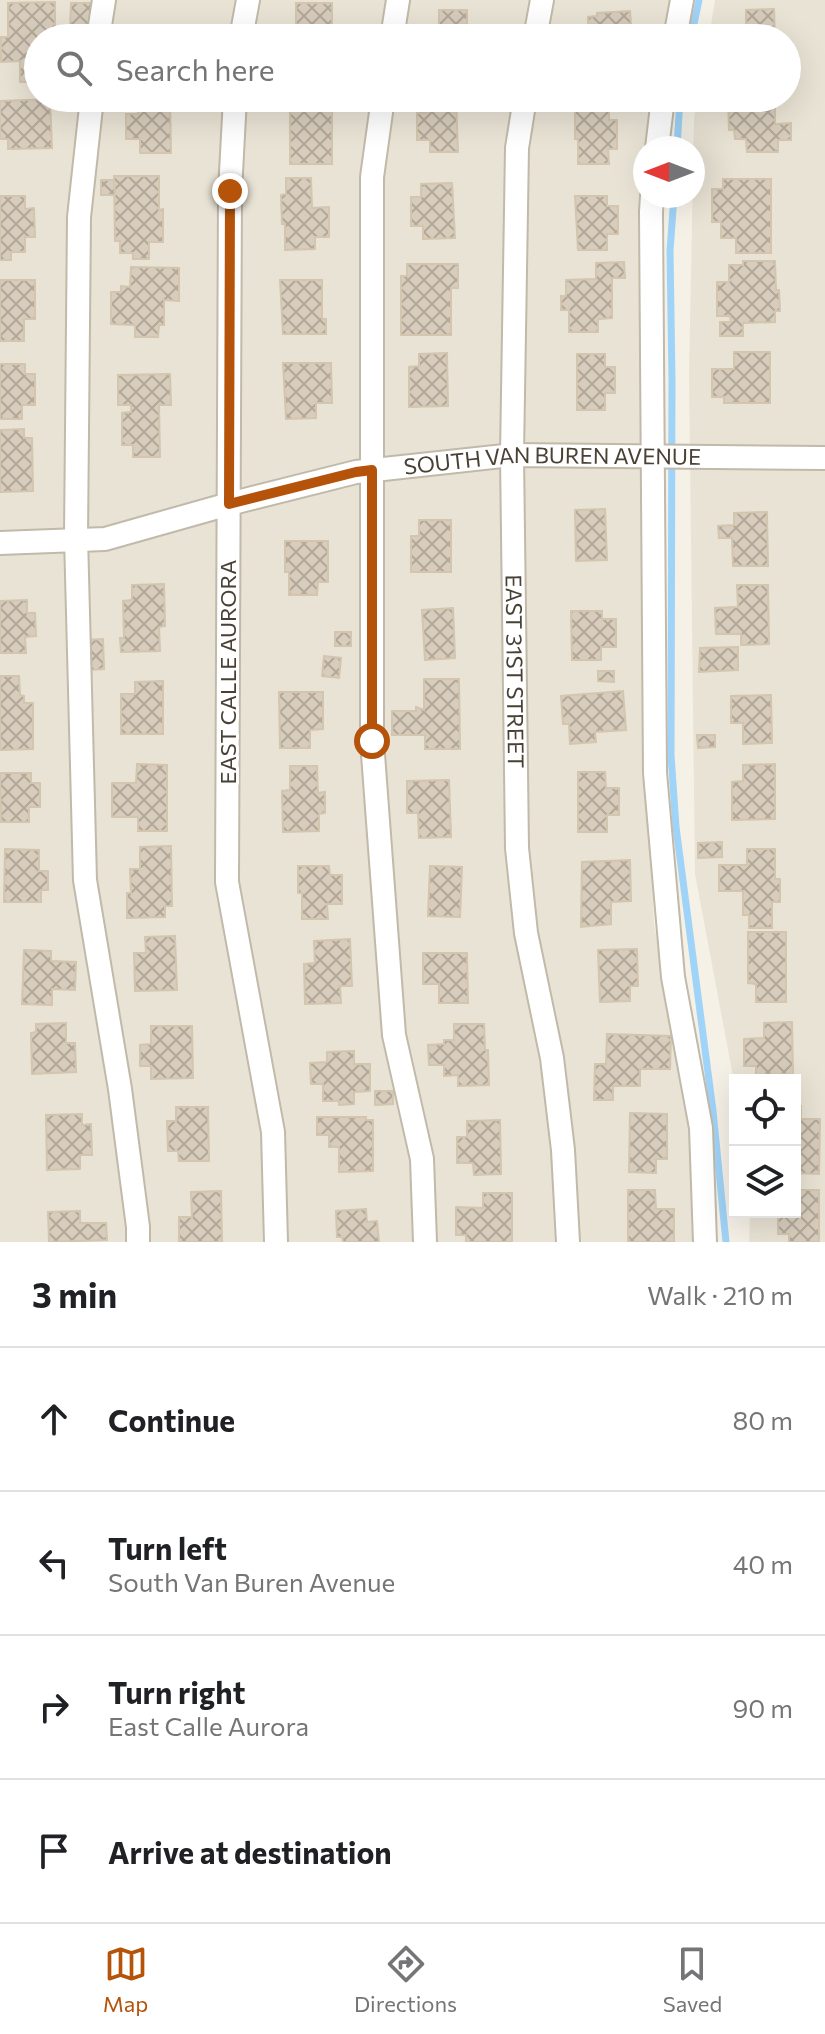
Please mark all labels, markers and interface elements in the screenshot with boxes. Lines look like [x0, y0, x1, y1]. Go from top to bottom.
search box [24, 24, 801, 112]
icon: search [52, 46, 96, 90]
text: Search here [116, 50, 275, 87]
north arrow [633, 136, 705, 208]
route end [212, 173, 248, 209]
street label: SOUTH VAN BUREN AVENUE [402, 441, 701, 480]
street label: EAST CALLE AURORA [214, 560, 241, 784]
street label: EAST 31ST STREET [501, 574, 530, 768]
route start [354, 723, 390, 759]
map controls [729, 1074, 801, 1218]
button: locate [729, 1074, 801, 1146]
button: layers [729, 1146, 801, 1218]
text: 3 min [32, 1273, 117, 1315]
text: Walk · 210 m [647, 1279, 793, 1310]
icon: ahead [32, 1397, 76, 1441]
text: Continue [108, 1401, 235, 1438]
text: 80 m [733, 1404, 793, 1435]
text: Turn left [108, 1529, 227, 1566]
icon: left [32, 1541, 76, 1585]
text: 40 m [733, 1548, 793, 1579]
text: South Van Buren Avenue [108, 1566, 395, 1597]
text: Turn right [108, 1673, 245, 1710]
icon: right [32, 1685, 76, 1729]
text: 90 m [733, 1692, 793, 1723]
text: East Calle Aurora [108, 1710, 309, 1741]
icon: arrive [32, 1829, 76, 1873]
text: Arrive at destination [108, 1833, 392, 1870]
tab: Map [103, 1942, 148, 2017]
tab: Directions [354, 1942, 457, 2017]
tab: Saved [663, 1942, 722, 2017]

